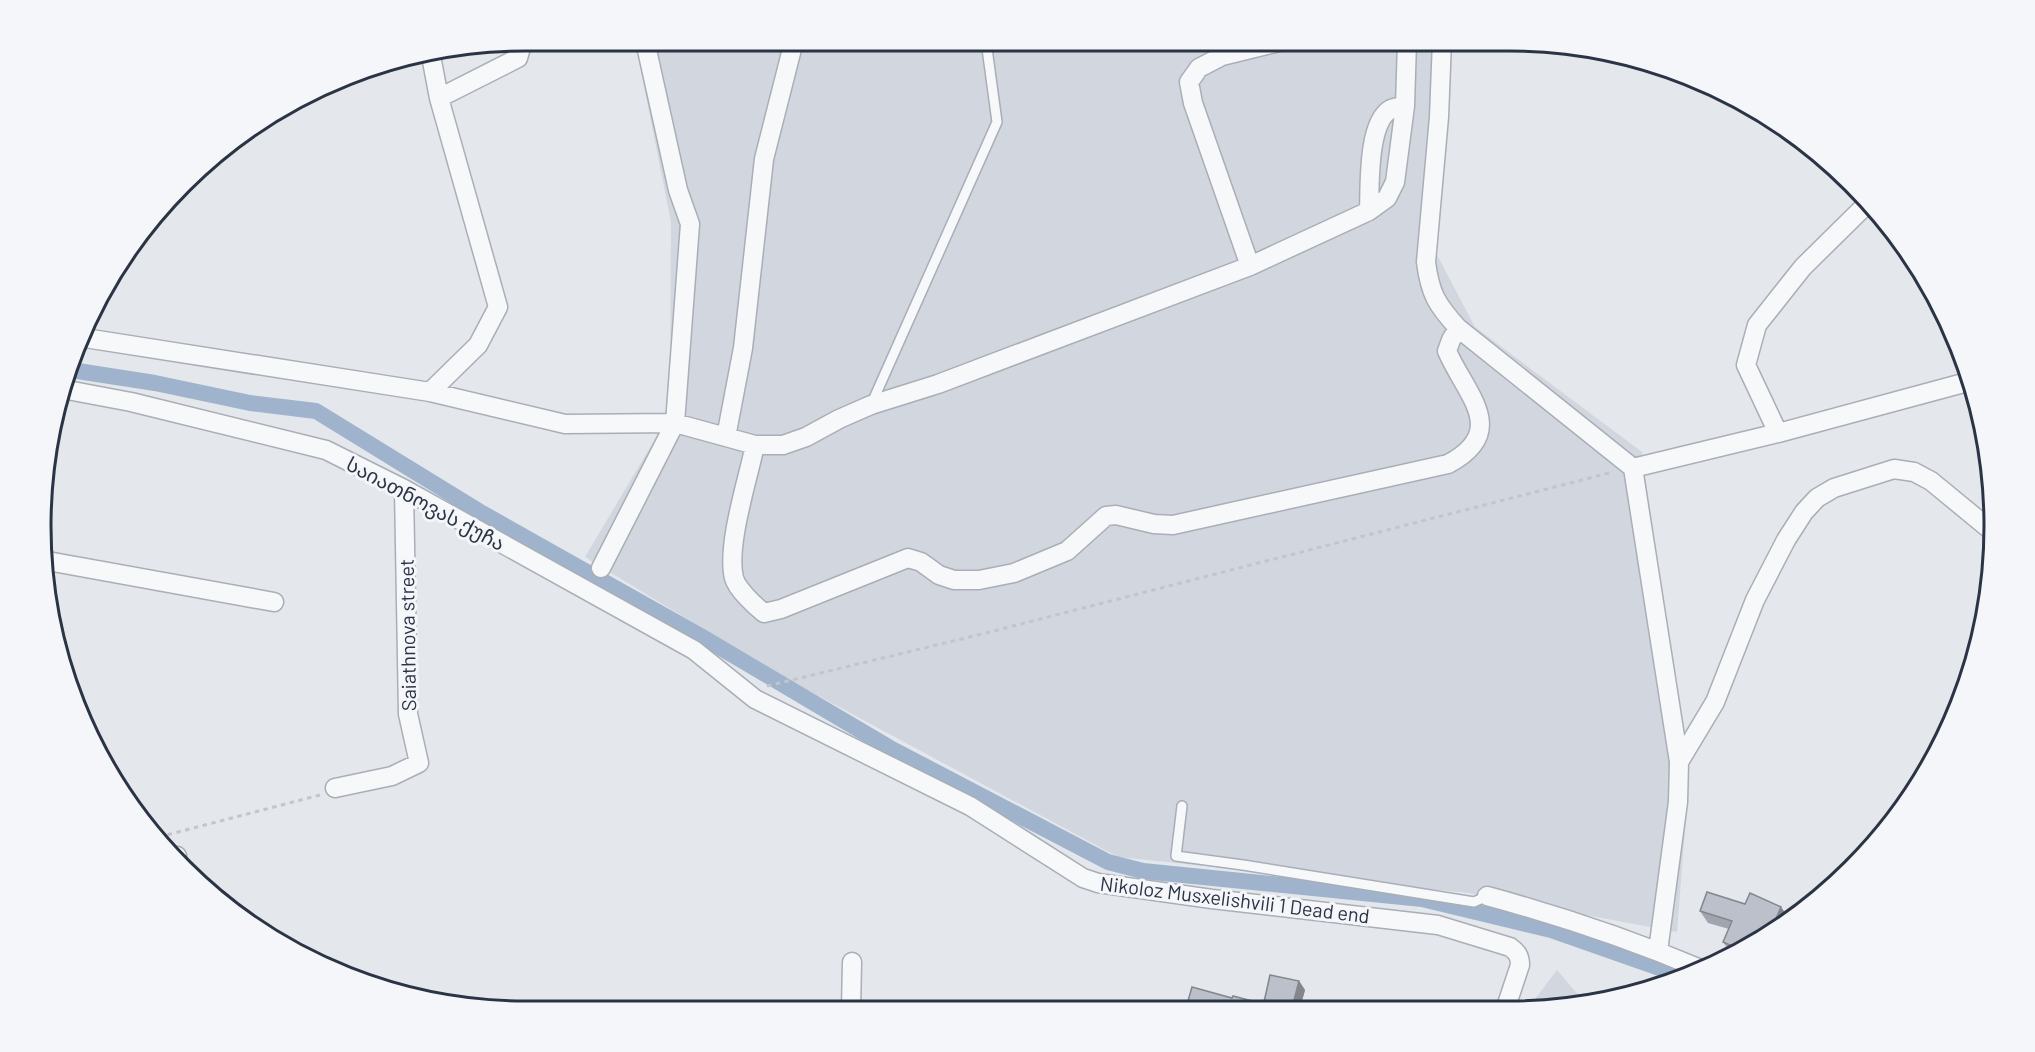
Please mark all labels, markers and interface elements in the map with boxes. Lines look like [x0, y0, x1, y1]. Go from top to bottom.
street label: საიათნოვას ქუჩა [342, 451, 509, 556]
street label: Saiathnova street [394, 559, 420, 711]
street label: Nikoloz Musxelishvili 1 Dead end [1099, 871, 1371, 927]

